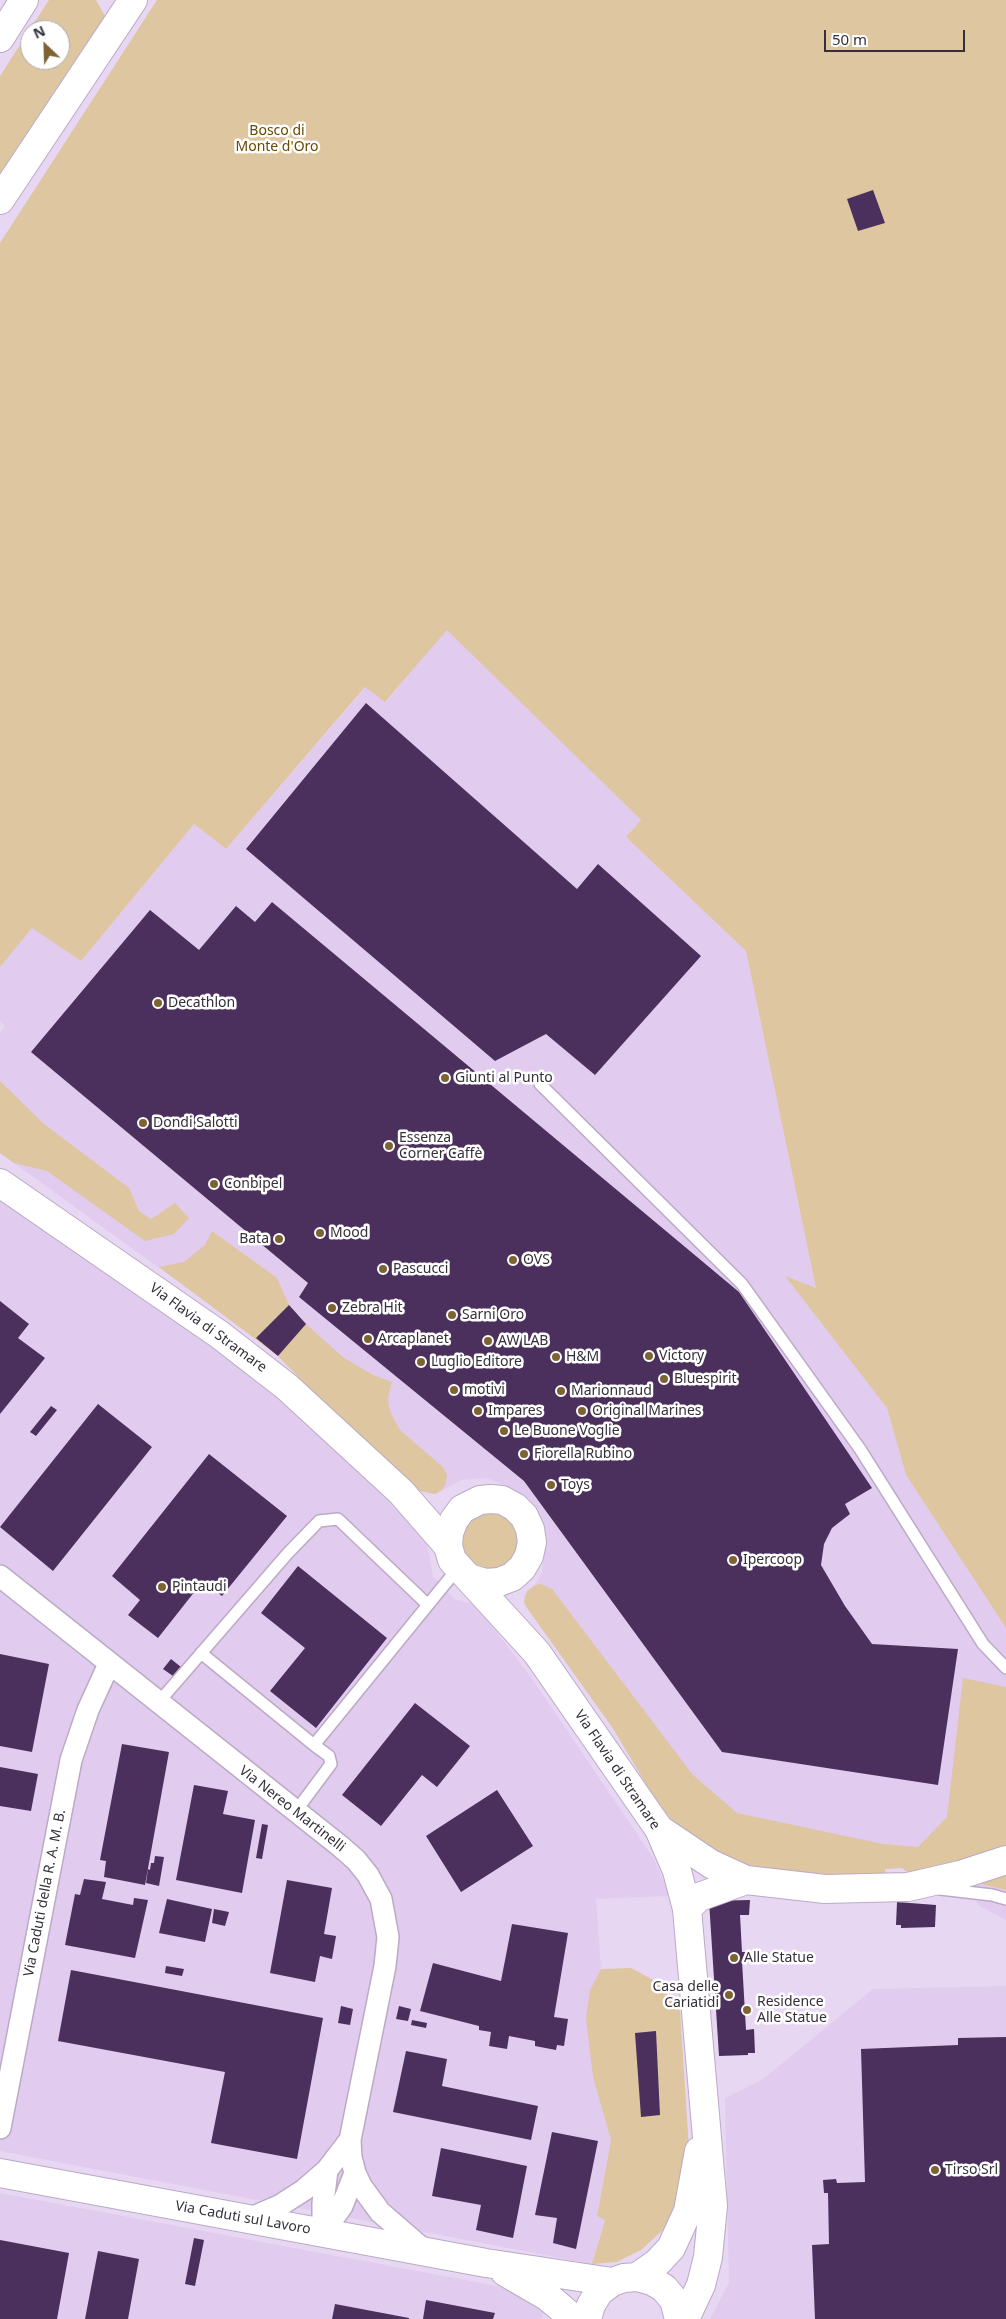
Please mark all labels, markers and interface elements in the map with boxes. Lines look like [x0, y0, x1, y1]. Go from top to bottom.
north arrow [20, 20, 70, 70]
scale bar [826, 20, 967, 52]
text: N [30, 21, 48, 43]
text: 50 m [832, 29, 867, 49]
park label: Bosco di Monte d'Oro [235, 123, 319, 156]
place label: Decathlon [168, 995, 235, 1011]
marker: Decathlon [152, 997, 164, 1009]
place label: Giunti al Punto [455, 1070, 553, 1086]
marker: Giunti al Punto [439, 1072, 451, 1084]
place label: Dondi Salotti [153, 1115, 238, 1131]
marker: Dondi Salotti [137, 1117, 149, 1129]
place label: Essenza Corner Caffè [399, 1130, 482, 1162]
marker: Essenza Corner Caffè [383, 1140, 395, 1152]
place label: Conbipel [224, 1176, 282, 1192]
marker: Conbipel [208, 1178, 220, 1190]
place label: Mood [330, 1225, 368, 1241]
marker: Mood [314, 1227, 326, 1239]
place label: Bata [239, 1231, 269, 1247]
marker: Bata [273, 1233, 285, 1245]
place label: OVS [523, 1252, 550, 1268]
marker: OVS [507, 1254, 519, 1266]
place label: Pascucci [393, 1261, 448, 1277]
marker: Pascucci [377, 1263, 389, 1275]
street label: Via Flavia di Stramare [146, 1280, 270, 1376]
place label: Zebra Hit [342, 1300, 403, 1316]
marker: Zebra Hit [326, 1302, 338, 1314]
place label: Sarni Oro [462, 1307, 524, 1323]
marker: Sarni Oro [446, 1309, 458, 1321]
place label: Arcaplanet [378, 1331, 449, 1347]
marker: Arcaplanet [362, 1333, 374, 1345]
place label: AW LAB [498, 1333, 548, 1349]
marker: AW LAB [482, 1335, 494, 1347]
place label: Victory [659, 1348, 704, 1364]
place label: H&M [566, 1349, 599, 1365]
marker: Victory [643, 1350, 655, 1362]
marker: H&M [550, 1351, 562, 1363]
place label: Luglio Editore [431, 1354, 522, 1370]
marker: Luglio Editore [415, 1356, 427, 1368]
place label: Bluespirit [674, 1371, 737, 1387]
marker: Bluespirit [658, 1373, 670, 1385]
place label: motivi [464, 1382, 505, 1398]
place label: Marionnaud [571, 1383, 652, 1399]
marker: motivi [448, 1384, 460, 1396]
marker: Marionnaud [555, 1385, 567, 1397]
place label: Impares [488, 1403, 542, 1419]
place label: Original Marines [592, 1403, 702, 1419]
marker: Impares [472, 1405, 484, 1417]
marker: Original Marines [576, 1405, 588, 1417]
place label: Le Buone Voglie [514, 1423, 620, 1439]
marker: Le Buone Voglie [498, 1425, 510, 1437]
place label: Fiorella Rubino [534, 1446, 632, 1462]
marker: Fiorella Rubino [518, 1448, 530, 1460]
place label: Toys [561, 1477, 590, 1493]
marker: Toys [545, 1479, 557, 1491]
place label: Ipercoop [743, 1552, 802, 1568]
marker: Ipercoop [727, 1554, 739, 1566]
place label: Pintaudi [172, 1579, 227, 1595]
marker: Pintaudi [156, 1581, 168, 1593]
street label: Via Flavia di Stramare [571, 1707, 663, 1833]
street label: Via Nereo Martinelli [236, 1762, 348, 1856]
street label: Via Caduti della R. A. M. B. [21, 1808, 69, 1978]
place label: Alle Statue [744, 1950, 814, 1966]
marker: Alle Statue [728, 1952, 740, 1964]
place label: Casa delle Cariatidi [652, 1979, 719, 2011]
marker: Casa delle Cariatidi [723, 1989, 735, 2001]
place label: Residence Alle Statue [757, 1994, 827, 2026]
marker: Residence Alle Statue [741, 2004, 753, 2016]
place label: Tirso Srl [945, 2162, 998, 2178]
marker: Tirso Srl [929, 2164, 941, 2176]
street label: Via Caduti sul Lavoro [174, 2198, 312, 2238]

